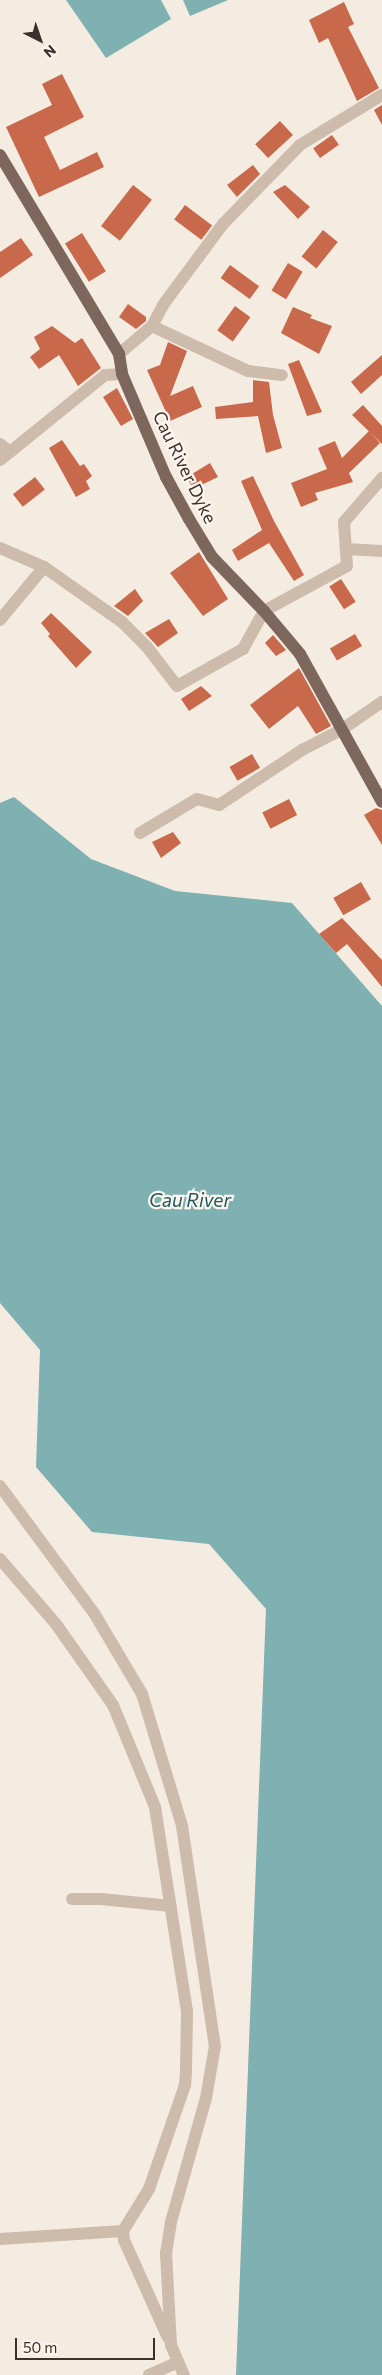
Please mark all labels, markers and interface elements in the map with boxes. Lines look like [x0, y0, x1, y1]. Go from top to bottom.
north arrow [15, 15, 65, 65]
text: N [41, 42, 60, 62]
street label: Cau River Dyke [148, 407, 222, 527]
water label: Cau River [149, 1189, 231, 1211]
scale bar [18, 2328, 158, 2360]
text: 50 m [23, 2338, 57, 2356]

